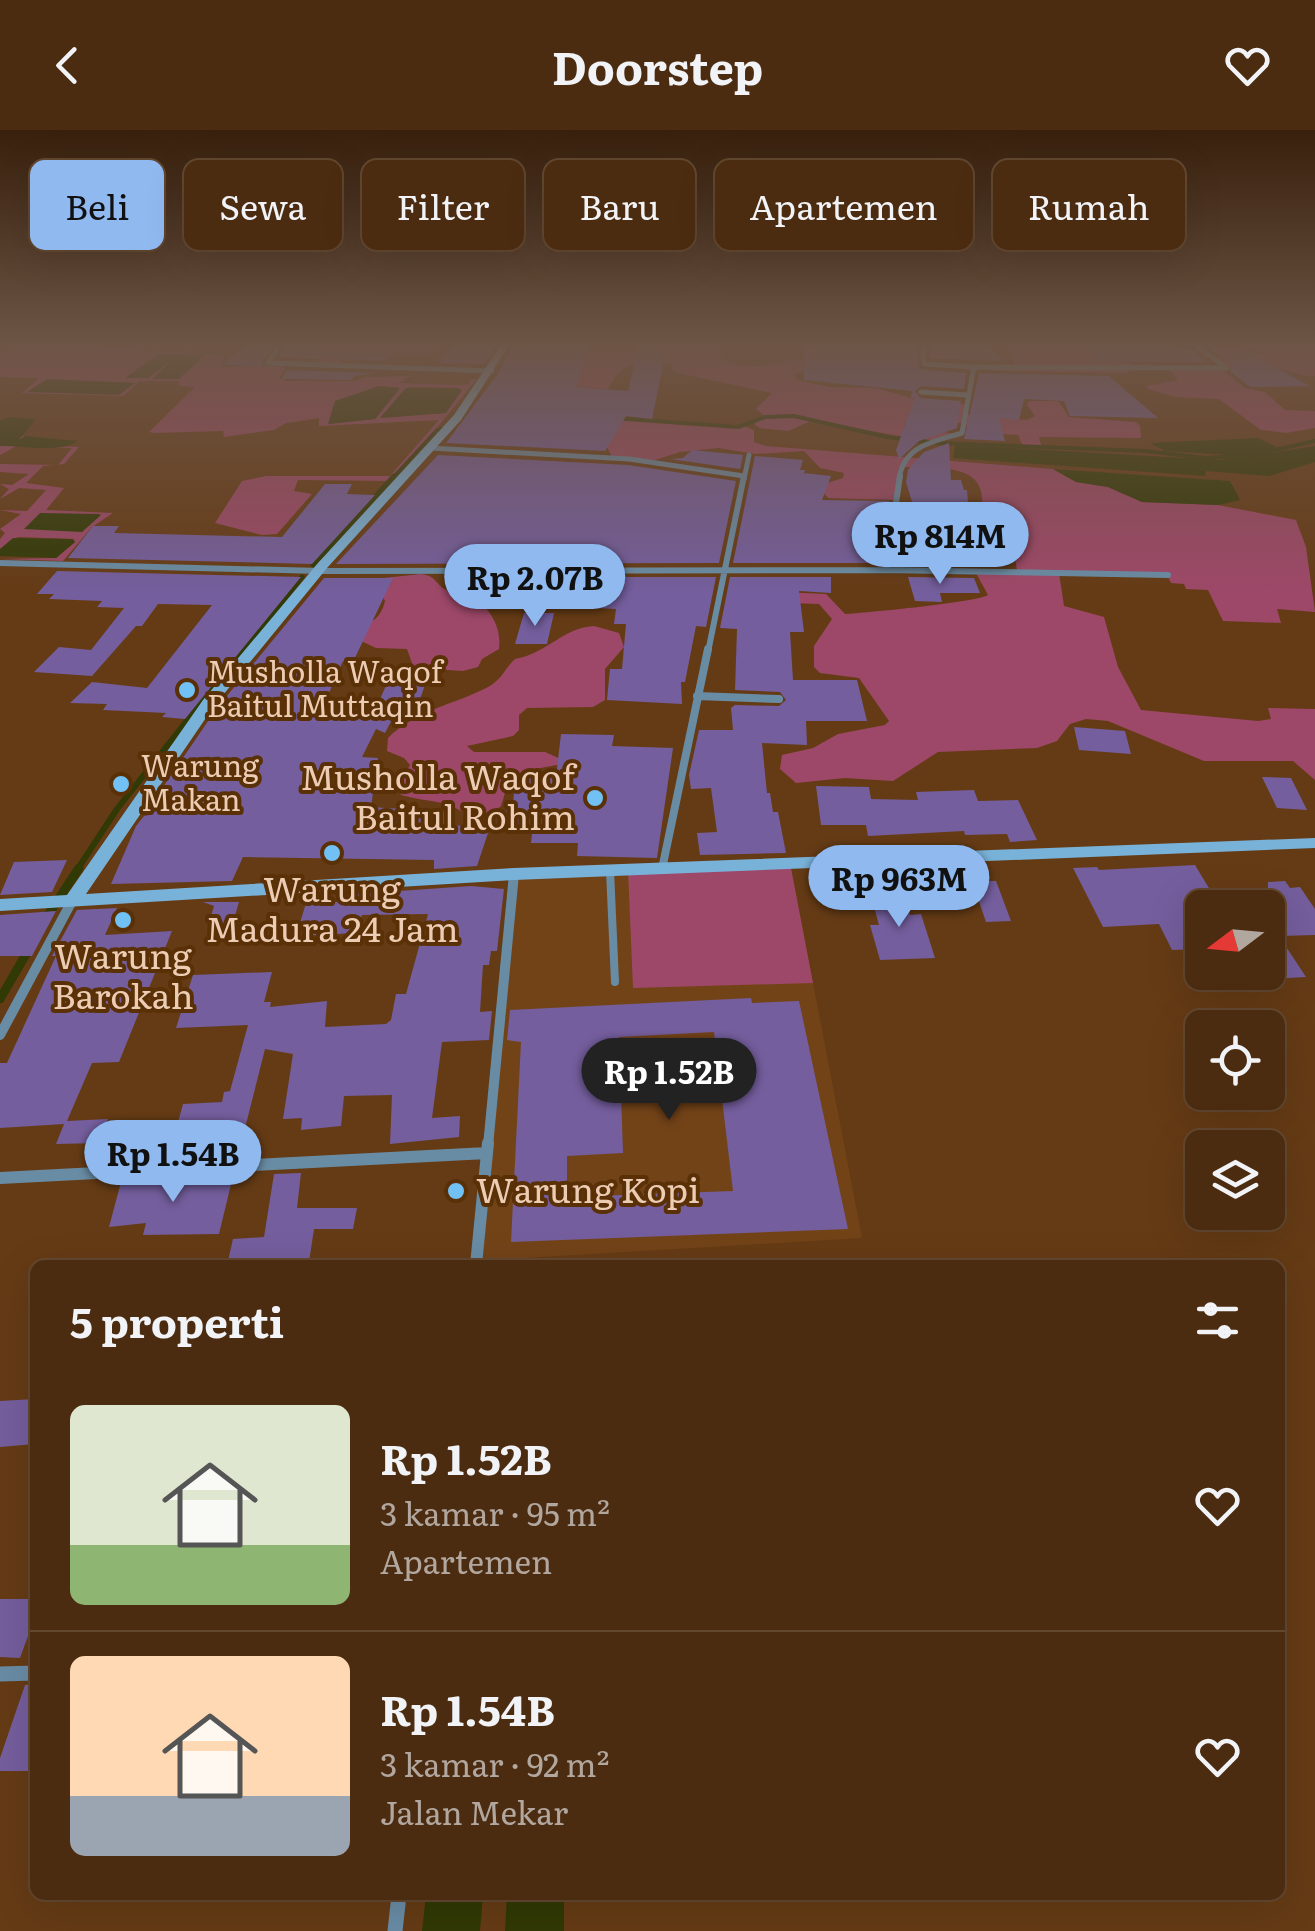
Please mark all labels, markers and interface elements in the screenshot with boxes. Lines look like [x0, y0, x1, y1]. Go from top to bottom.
text: Doorstep [552, 32, 763, 99]
icon: back [40, 38, 95, 93]
icon: heart [1220, 38, 1275, 93]
chip: Beli [30, 160, 164, 250]
chip: Sewa [184, 160, 342, 250]
chip: Filter [362, 160, 524, 250]
chip: Baru [544, 160, 695, 250]
chip: Apartemen [715, 160, 973, 250]
chip: Rumah [993, 160, 1185, 250]
pin: Rp 814M [848, 502, 1032, 587]
text: Rp 814M [874, 510, 1006, 558]
pin: Rp 2.07B [432, 544, 638, 629]
text: Rp 2.07B [466, 552, 604, 600]
place label: Musholla Waqof Baitul Muttaqin [207, 648, 445, 726]
marker: Musholla Waqof Baitul Muttaqin [176, 679, 198, 701]
place label: Warung Makan [141, 742, 259, 820]
place label: Musholla Waqof Baitul Rohim [300, 749, 577, 841]
marker: Warung Makan [110, 773, 132, 795]
marker: Musholla Waqof Baitul Rohim [584, 787, 606, 809]
marker: Warung Madura 24 Jam [321, 842, 343, 864]
pin: Rp 963M [807, 845, 991, 930]
text: Rp 963M [830, 853, 968, 901]
place label: Warung Madura 24 Jam [205, 861, 459, 953]
north arrow [1185, 890, 1285, 990]
map controls [1185, 890, 1285, 1230]
marker: Warung Barokah [112, 909, 134, 931]
place label: Warung Barokah [52, 928, 194, 1020]
button: locate [1185, 1010, 1285, 1110]
pin: Rp 1.52B [566, 1038, 772, 1123]
text: Rp 1.52B [604, 1046, 734, 1094]
pin: Rp 1.54B [70, 1120, 276, 1205]
text: Rp 1.54B [106, 1128, 240, 1176]
button: layers [1185, 1130, 1285, 1230]
place label: Warung Kopi [476, 1162, 700, 1214]
marker: Warung Kopi [445, 1180, 467, 1202]
text: 5 properti [70, 1289, 284, 1351]
icon: filters [1190, 1293, 1245, 1348]
text: Rp 1.52B [380, 1426, 552, 1488]
icon: home [150, 1445, 270, 1565]
icon: heart [1190, 1478, 1245, 1533]
text: 3 kamar · 95 m² [380, 1488, 610, 1536]
text: Apartemen [380, 1536, 552, 1584]
text: Rp 1.54B [380, 1677, 555, 1739]
icon: home [150, 1696, 270, 1816]
icon: heart [1190, 1729, 1245, 1784]
text: 3 kamar · 92 m² [380, 1739, 609, 1787]
text: Jalan Mekar [380, 1787, 568, 1835]

